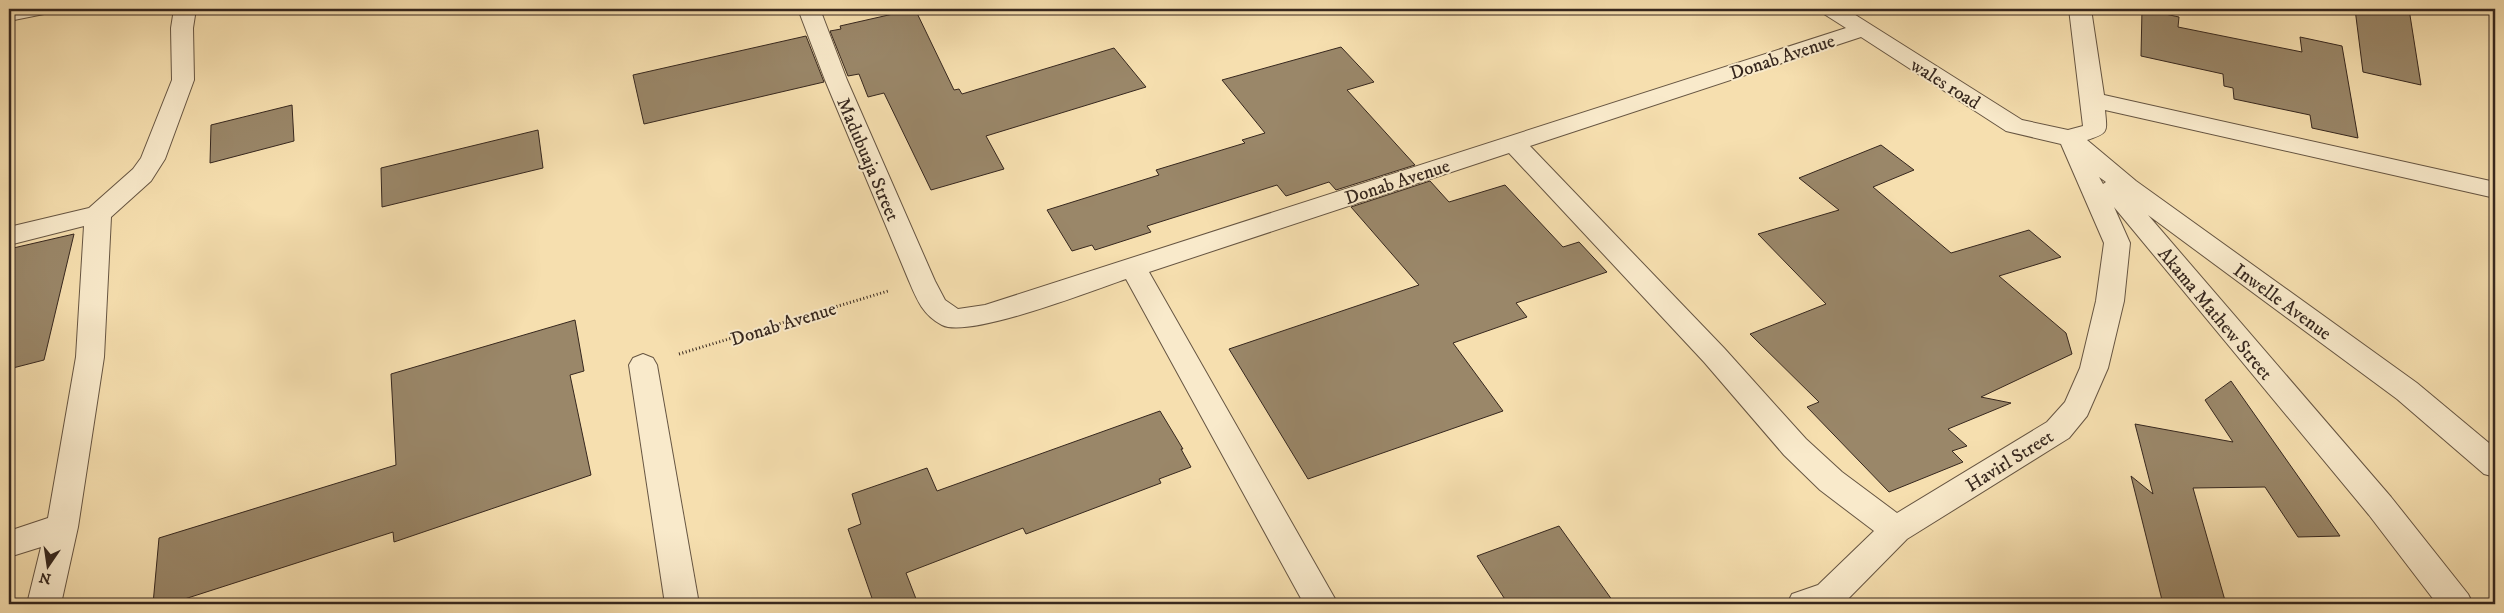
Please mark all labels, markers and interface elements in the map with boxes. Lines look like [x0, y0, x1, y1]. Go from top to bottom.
street label: Donab Avenue [1727, 30, 1838, 85]
street label: wales road [1905, 53, 1985, 115]
street label: Madubuaja Street [831, 94, 904, 225]
street label: Donab Avenue [1342, 155, 1453, 210]
street label: Akama Mathew Street [2153, 243, 2277, 385]
street label: Inwelle Avenue [2229, 259, 2336, 346]
street label: Donab Avenue [728, 297, 839, 351]
street label: Havirl Street [1962, 425, 2058, 497]
north arrow [22, 540, 72, 590]
text: N [37, 568, 53, 588]

